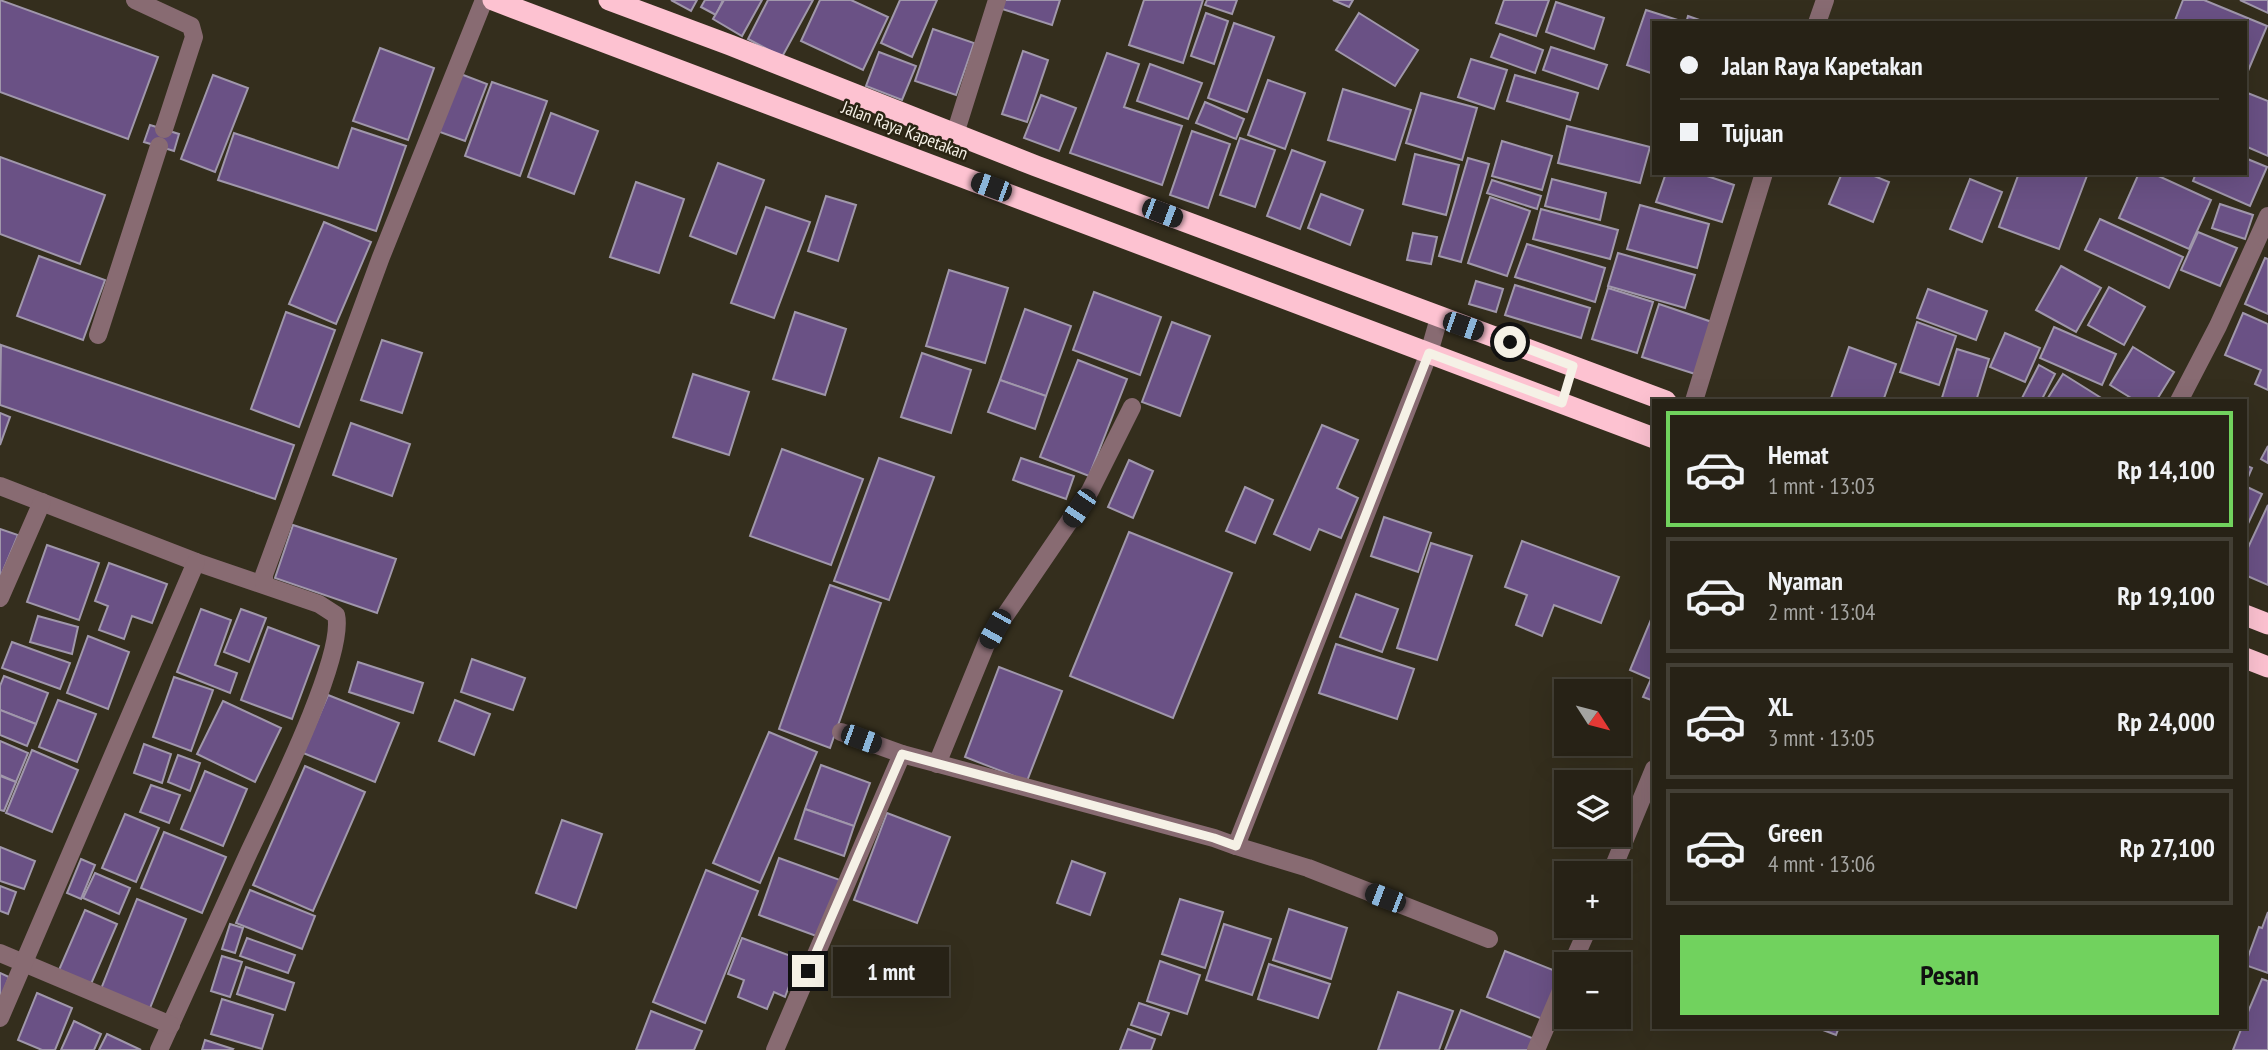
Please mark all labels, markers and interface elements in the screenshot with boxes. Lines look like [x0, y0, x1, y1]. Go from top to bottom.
text: Jalan Raya Kapetakan [1722, 49, 1923, 82]
street label: Jalan Raya Kapetakan [838, 95, 971, 165]
text: Tujuan [1722, 116, 1784, 149]
car [968, 170, 1015, 204]
car [1139, 196, 1186, 230]
car [1440, 309, 1487, 343]
route start [1494, 326, 1526, 358]
icon: car [1684, 438, 1747, 501]
text: Hemat [1768, 438, 1829, 471]
text: Rp 14,100 [2117, 453, 2215, 486]
text: 1 mnt · 13:03 [1768, 471, 1875, 500]
car [1059, 485, 1100, 531]
icon: car [1684, 564, 1747, 627]
text: Nyaman [1768, 564, 1843, 597]
text: Rp 19,100 [2117, 579, 2215, 612]
text: 2 mnt · 13:04 [1768, 597, 1875, 626]
car [976, 606, 1015, 652]
north arrow [1554, 679, 1631, 756]
map controls [1554, 679, 1631, 1029]
icon: car [1684, 690, 1747, 753]
text: XL [1768, 690, 1793, 723]
text: Rp 24,000 [2117, 705, 2215, 738]
car [838, 722, 885, 756]
text: 3 mnt · 13:05 [1768, 723, 1875, 752]
button: layers [1554, 770, 1631, 847]
icon: car [1684, 816, 1747, 879]
text: Green [1768, 816, 1823, 849]
text: Rp 27,100 [2120, 831, 2215, 864]
text: 4 mnt · 13:06 [1768, 849, 1875, 878]
button: + [1554, 861, 1631, 938]
car [1362, 881, 1409, 915]
button: Pesan [1680, 935, 2219, 1015]
callout: 1 mnt [832, 946, 948, 996]
button: − [1554, 952, 1631, 1029]
route end [792, 955, 824, 987]
text: 1 mnt [867, 957, 915, 986]

